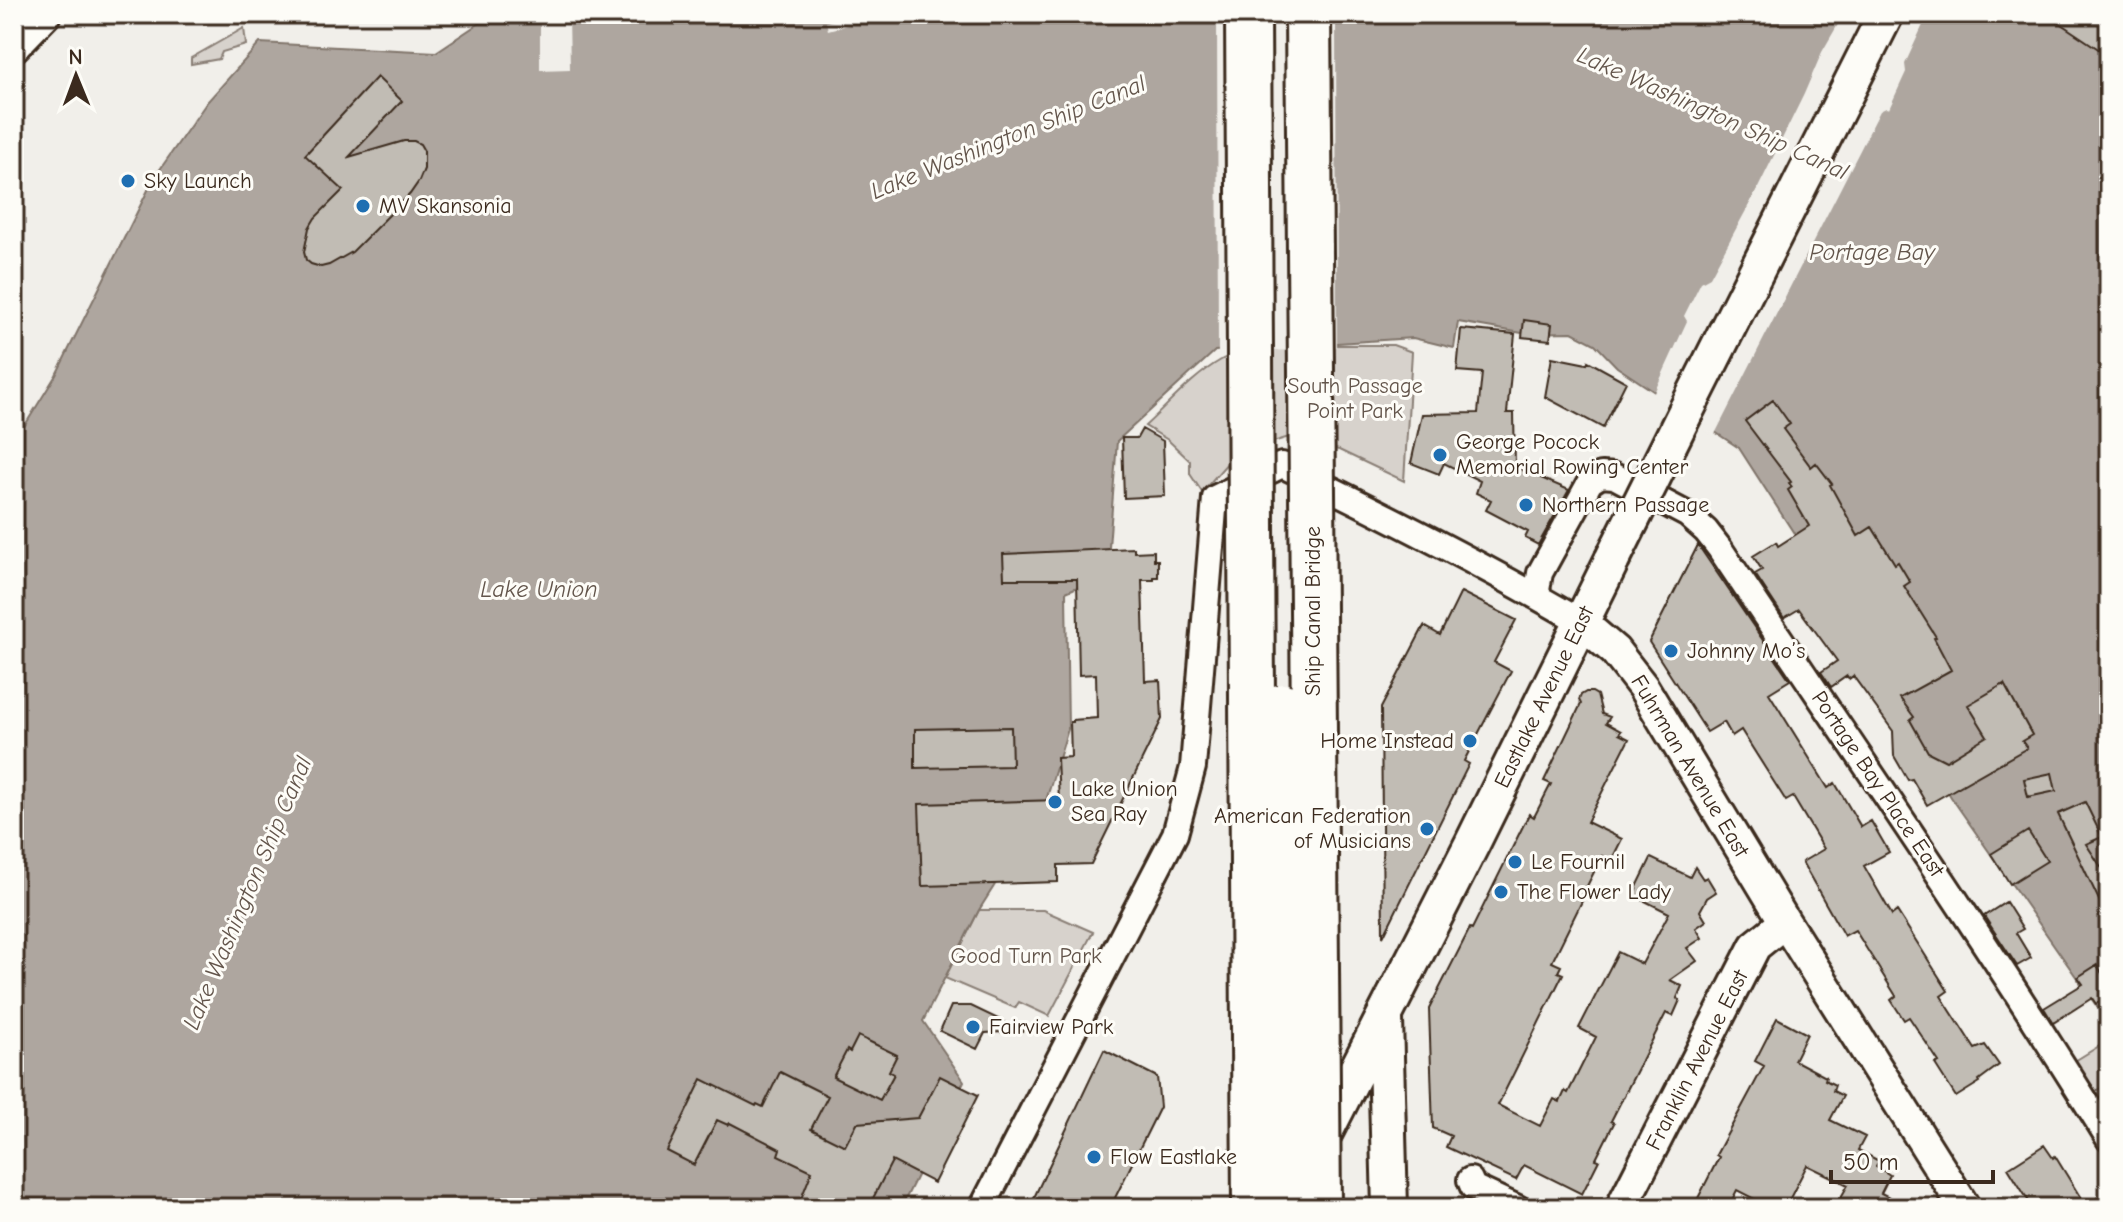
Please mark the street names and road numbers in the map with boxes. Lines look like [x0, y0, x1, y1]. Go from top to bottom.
street label: Ship Canal Bridge [1300, 526, 1326, 696]
street label: Eastlake Avenue East [1489, 601, 1600, 792]
street label: Fuhrman Avenue East [1625, 670, 1755, 862]
street label: Portage Bay Place East [1806, 686, 1950, 882]
street label: Franklin Avenue East [1640, 965, 1754, 1155]

